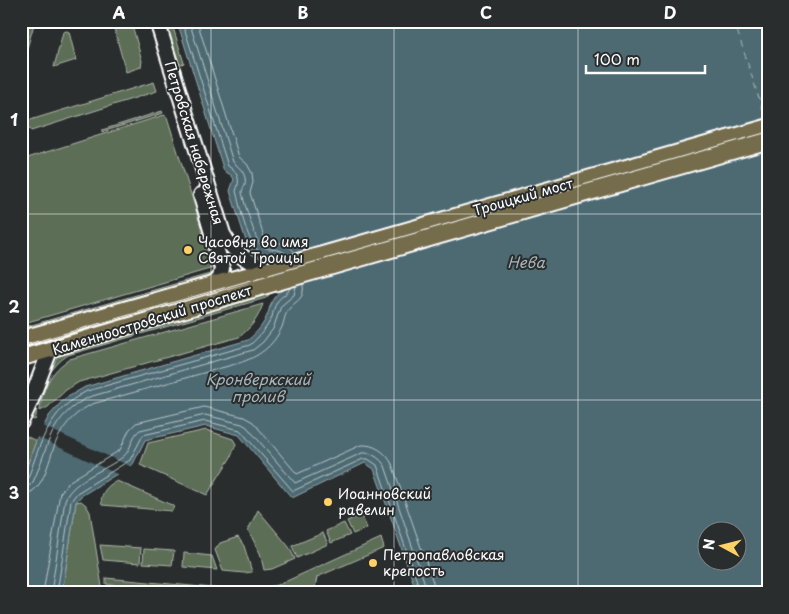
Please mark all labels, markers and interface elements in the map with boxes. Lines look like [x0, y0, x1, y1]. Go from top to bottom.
text: A [113, 0, 126, 24]
text: B [298, 0, 309, 24]
text: C [480, 0, 492, 24]
text: D [664, 0, 676, 24]
scale bar [586, 42, 705, 74]
text: 100 m [594, 47, 640, 70]
street label: Петровская набережная [160, 59, 229, 227]
text: 1 [10, 107, 18, 131]
street label: Троицкий мост [470, 172, 576, 221]
place label: Часовня во имя Святой Троицы [198, 231, 309, 268]
marker: Часовня во имя Святой Троицы [182, 244, 194, 256]
water label: Нева [507, 250, 545, 273]
street label: Каменноостровский проспект [49, 279, 254, 360]
text: 2 [8, 294, 20, 318]
water label: Кронверкский пролив [206, 367, 313, 407]
text: 3 [9, 480, 19, 504]
place label: Иоанновский равелин [338, 483, 431, 520]
marker: Иоанновский равелин [322, 496, 334, 508]
north arrow [696, 522, 746, 572]
text: N [698, 538, 720, 551]
place label: Петропавловская крепость [383, 544, 505, 581]
marker: Петропавловская крепость [367, 557, 379, 569]

